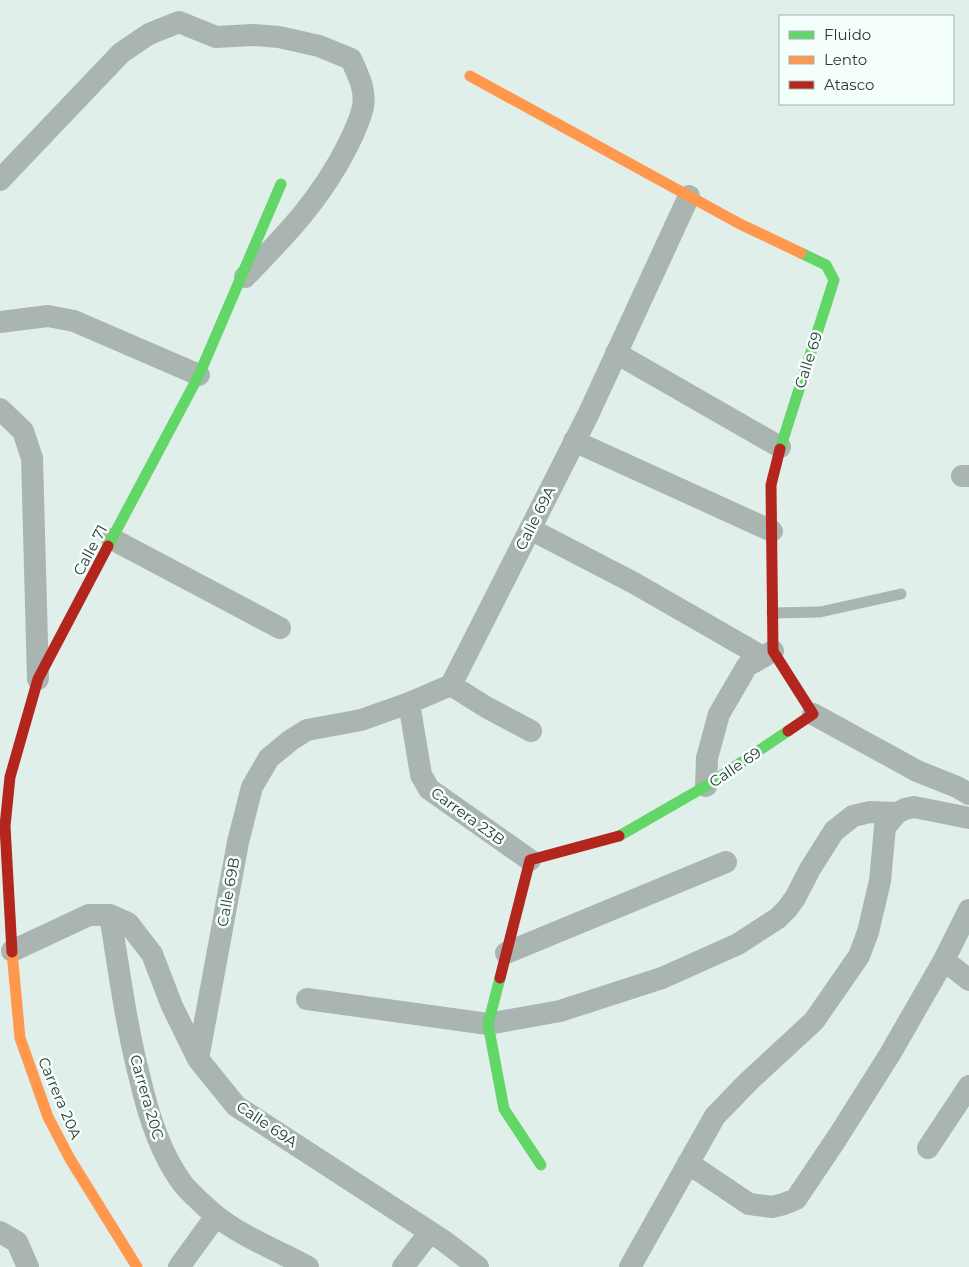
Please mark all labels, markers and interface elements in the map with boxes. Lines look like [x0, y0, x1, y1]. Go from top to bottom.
legend [779, 15, 954, 105]
text: Fluido [824, 25, 871, 44]
text: Lento [824, 50, 867, 69]
text: Atasco [824, 75, 874, 94]
street label: Calle 69 [790, 329, 826, 391]
street label: Calle 69A [511, 483, 559, 553]
street label: Calle 71 [69, 521, 111, 579]
street label: Calle 69 [705, 743, 765, 791]
street label: Carrera 23B [427, 783, 509, 849]
street label: Calle 69B [213, 856, 243, 928]
street label: Carrera 20C [126, 1052, 168, 1142]
street label: Carrera 20A [34, 1054, 86, 1142]
street label: Calle 69A [233, 1097, 301, 1151]

